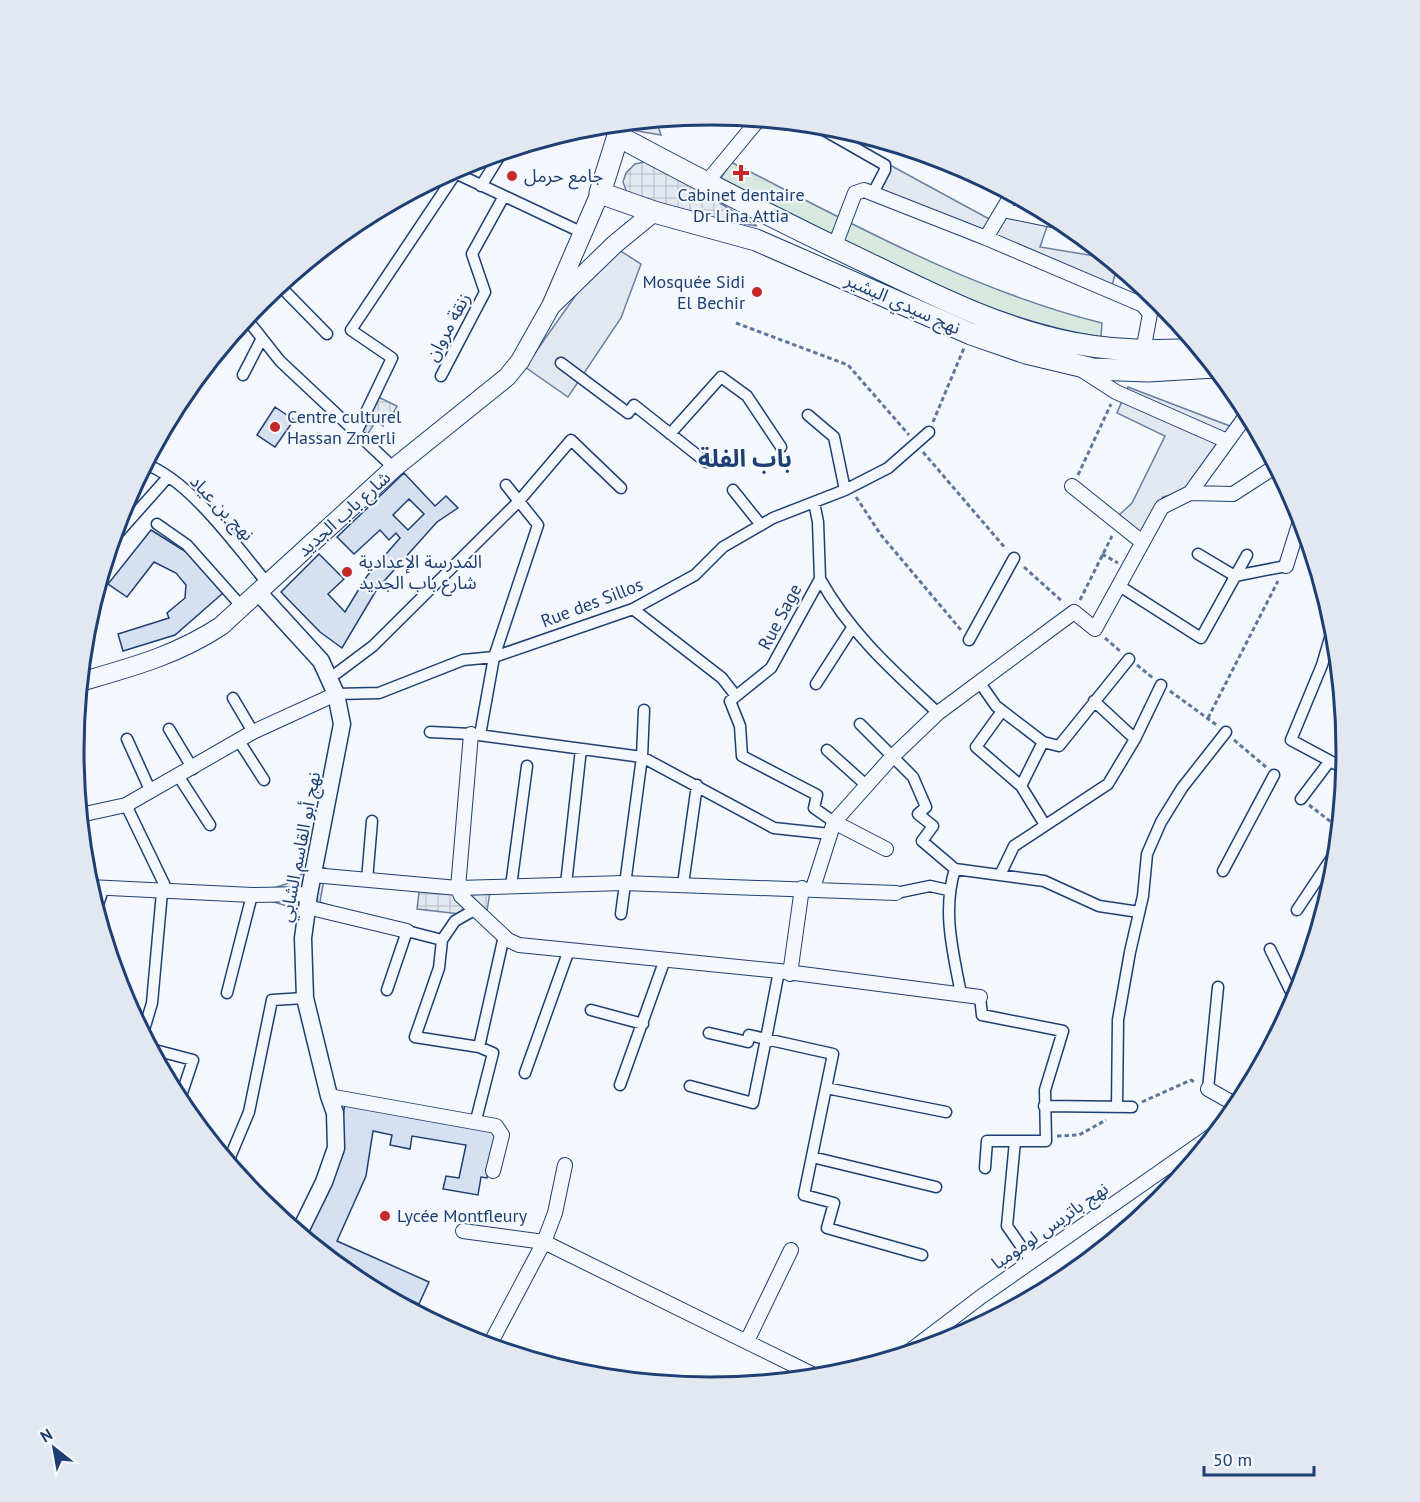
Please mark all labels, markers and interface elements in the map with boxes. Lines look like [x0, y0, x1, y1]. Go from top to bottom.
place label: جامع حرمل [524, 164, 603, 190]
marker: Cabinet dentaire Dr Lina Attia [732, 164, 750, 182]
marker: جامع حرمل [505, 169, 519, 183]
place label: Cabinet dentaire Dr Lina Attia [677, 183, 805, 227]
street label: نهج سيدي البشير [840, 267, 964, 341]
place label: Mosquée Sidi El Bechir [642, 270, 745, 314]
marker: Mosquée Sidi El Bechir [750, 285, 764, 299]
street label: زنقة مروان [420, 288, 475, 365]
place label: Centre culturel Hassan Zmerli [287, 405, 402, 449]
marker: Centre culturel Hassan Zmerli [268, 420, 282, 434]
district label: باب الفلة [698, 443, 792, 474]
street label: شارع باب الجديد [292, 466, 397, 564]
street label: نهج بن عياد [184, 470, 259, 547]
place label: المدرسة الإعدادية شارع باب الجديد [359, 550, 482, 597]
marker: المدرسة الإعدادية شارع باب الجديد [340, 565, 354, 579]
street label: Rue des Sillos [538, 573, 646, 633]
street label: Rue Sage [753, 580, 806, 654]
street label: نهج أبو القاسم الشابي [274, 770, 327, 924]
street label: نهج باتريس لومومبا [987, 1177, 1114, 1276]
place label: Lycée Montfleury [397, 1204, 528, 1227]
marker: Lycée Montfleury [378, 1209, 392, 1223]
north arrow [24, 1418, 84, 1478]
text: N [37, 1424, 56, 1446]
scale bar [1204, 1439, 1314, 1477]
text: 50 m [1213, 1448, 1252, 1471]

